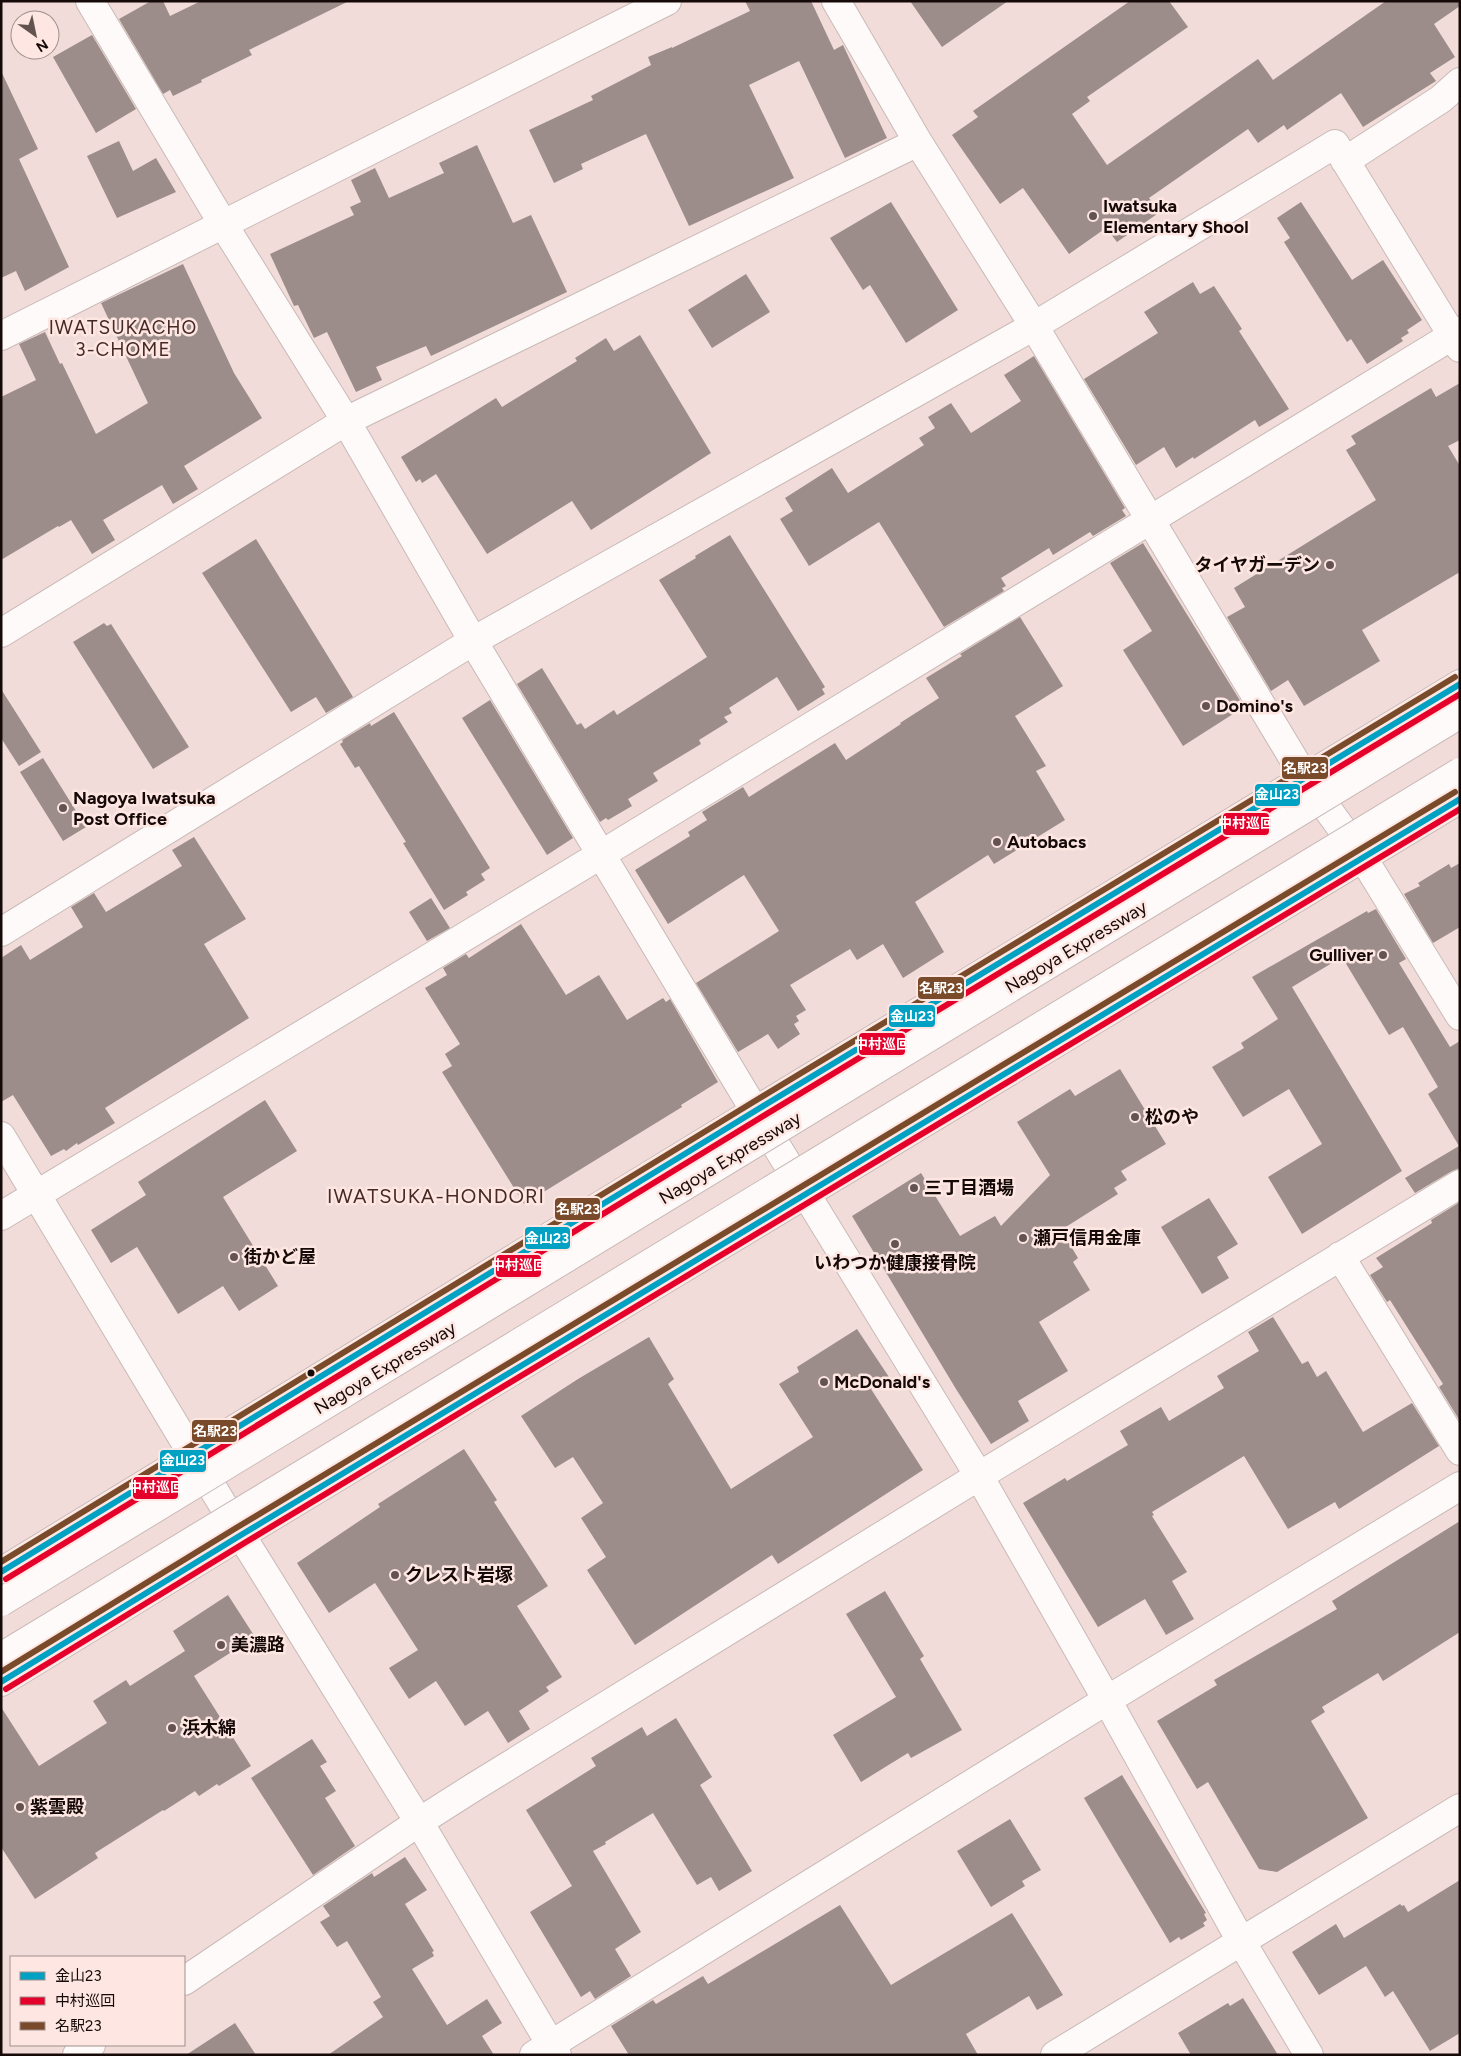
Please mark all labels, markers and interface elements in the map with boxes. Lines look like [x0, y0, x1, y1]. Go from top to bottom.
north arrow [10, 10, 60, 60]
text: N [33, 35, 51, 56]
place label: Iwatsuka Elementary Shool [1103, 195, 1249, 238]
marker: Iwatsuka Elementary Shool [1087, 210, 1099, 222]
district label: IWATSUKACHO 3-CHOME [49, 316, 197, 361]
place label: タイヤガーデン [1195, 554, 1320, 576]
marker: タイヤガーデン [1324, 559, 1336, 571]
place label: Domino's [1216, 695, 1294, 717]
marker: Domino's [1200, 700, 1212, 712]
line badge: 名駅23 [1281, 756, 1329, 780]
text: 名駅23 [1283, 760, 1327, 777]
line badge: 金山23 [1254, 783, 1301, 807]
text: 金山23 [1255, 786, 1299, 803]
place label: Nagoya Iwatsuka Post Office [73, 787, 216, 830]
marker: Nagoya Iwatsuka Post Office [57, 802, 69, 814]
line badge: 中村巡回 [1222, 812, 1270, 836]
text: 中村巡回 [1218, 815, 1274, 832]
place label: Autobacs [1007, 831, 1087, 853]
marker: Autobacs [991, 836, 1003, 848]
street label: Nagoya Expressway [1001, 896, 1151, 998]
place label: Gulliver [1309, 944, 1373, 966]
marker: Gulliver [1377, 949, 1389, 961]
line badge: 名駅23 [917, 976, 965, 1000]
text: 名駅23 [919, 980, 963, 997]
line badge: 金山23 [888, 1004, 936, 1028]
text: 金山23 [890, 1008, 934, 1025]
line badge: 中村巡回 [858, 1032, 906, 1056]
text: 中村巡回 [854, 1036, 910, 1053]
place label: 松のや [1145, 1106, 1199, 1128]
street label: Nagoya Expressway [655, 1107, 805, 1209]
marker: 松のや [1129, 1111, 1141, 1123]
place label: 三丁目酒場 [924, 1177, 1014, 1199]
marker: 三丁目酒場 [908, 1182, 920, 1194]
district label: IWATSUKA-HONDORI [327, 1184, 545, 1208]
line badge: 名駅23 [554, 1197, 601, 1221]
text: 名駅23 [556, 1201, 600, 1218]
line badge: 金山23 [524, 1226, 571, 1250]
place label: 瀬戸信用金庫 [1033, 1227, 1141, 1249]
text: 金山23 [525, 1230, 569, 1247]
marker: 瀬戸信用金庫 [1017, 1232, 1029, 1244]
marker: いわつか健康接骨院 [889, 1238, 901, 1250]
place label: 街かど屋 [244, 1246, 316, 1268]
marker: 街かど屋 [228, 1251, 240, 1263]
place label: いわつか健康接骨院 [814, 1252, 976, 1274]
line badge: 中村巡回 [495, 1254, 542, 1278]
text: 中村巡回 [491, 1257, 547, 1274]
street label: Nagoya Expressway [310, 1317, 460, 1419]
unlabelled marker [306, 1368, 316, 1378]
place label: McDonald's [834, 1371, 931, 1393]
marker: McDonald's [818, 1376, 830, 1388]
line badge: 名駅23 [191, 1419, 238, 1443]
text: 名駅23 [193, 1423, 237, 1440]
line badge: 金山23 [159, 1449, 207, 1473]
text: 金山23 [161, 1452, 205, 1469]
line badge: 中村巡回 [132, 1476, 179, 1500]
text: 中村巡回 [128, 1479, 184, 1496]
place label: クレスト岩塚 [405, 1564, 513, 1586]
marker: クレスト岩塚 [389, 1569, 401, 1581]
place label: 美濃路 [231, 1634, 285, 1656]
marker: 美濃路 [215, 1639, 227, 1651]
place label: 浜木綿 [182, 1717, 236, 1739]
marker: 浜木綿 [166, 1722, 178, 1734]
place label: 紫雲殿 [30, 1796, 84, 1818]
marker: 紫雲殿 [14, 1801, 26, 1813]
legend [10, 1956, 185, 2046]
text: 金山23 [55, 1967, 102, 1985]
text: 中村巡回 [55, 1992, 115, 2010]
text: 名駅23 [55, 2017, 102, 2035]

